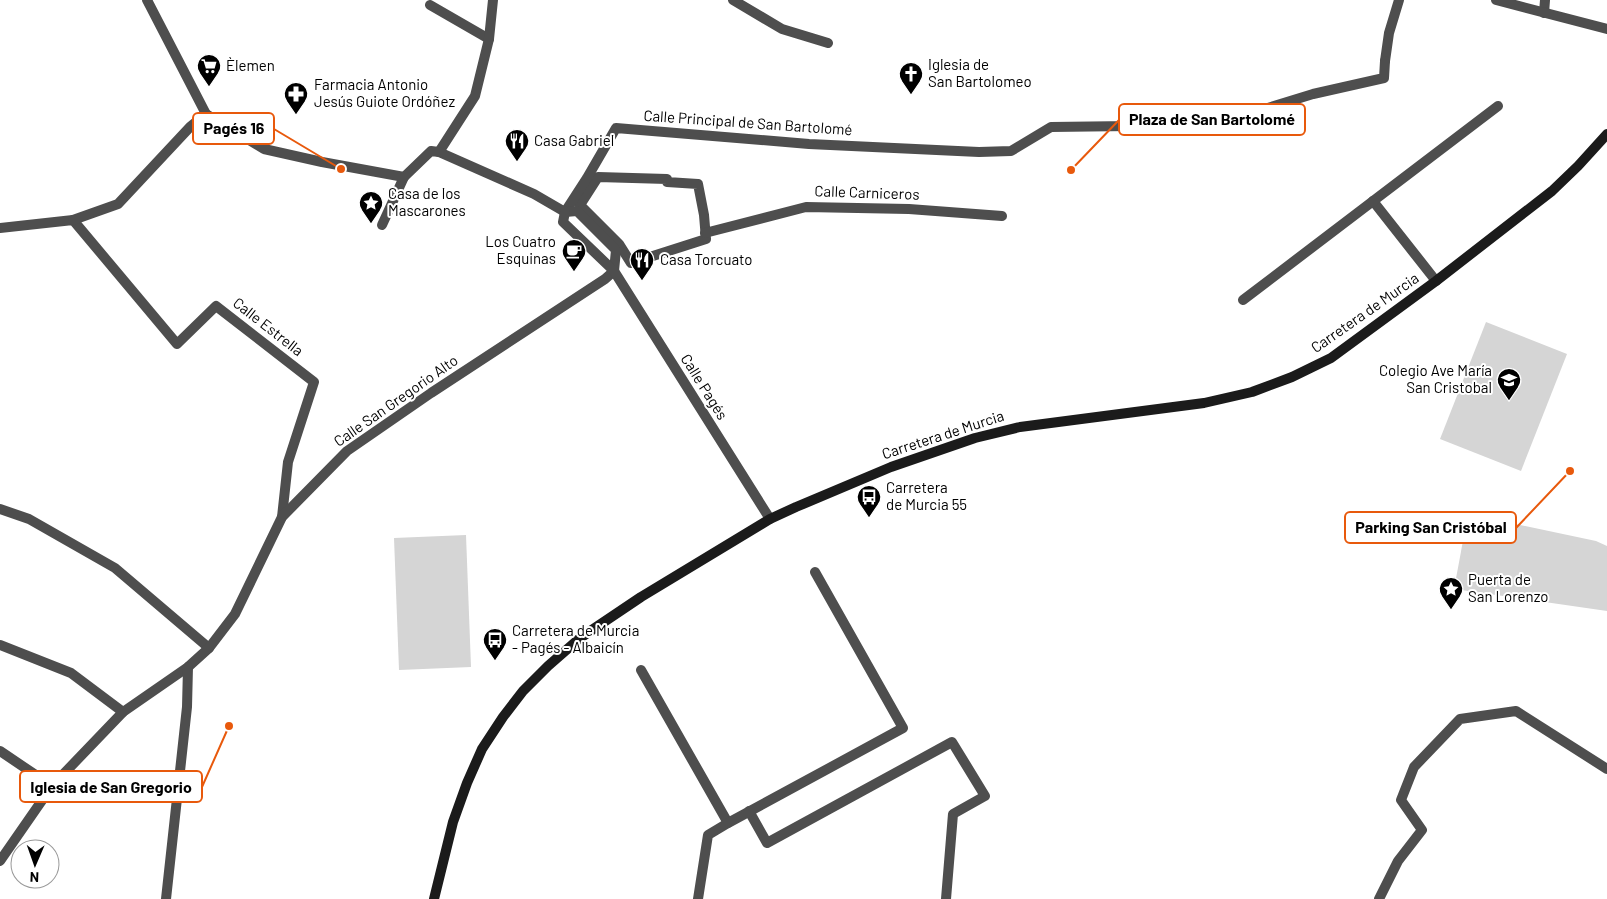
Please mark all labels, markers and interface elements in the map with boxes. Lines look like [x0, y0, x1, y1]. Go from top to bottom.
supermarket icon: Èlemen [196, 53, 222, 87]
place label: Iglesia de San Bartolomeo [928, 55, 1032, 90]
place label: Èlemen [226, 56, 275, 74]
church icon: Iglesia de San Bartolomeo [898, 61, 924, 95]
place label: Farmacia Antonio Jesús Guiote Ordóñez [314, 75, 455, 110]
pharmacy icon: Farmacia Antonio Jesús Guiote Ordóñez [283, 81, 309, 115]
callout: Plaza de San Bartolomé [1119, 104, 1305, 135]
street label: Calle Principal de San Bartolomé [643, 106, 853, 138]
text: Plaza de San Bartolomé [1129, 109, 1295, 128]
callout: Pagés 16 [193, 113, 274, 144]
text: Pagés 16 [204, 118, 265, 137]
restaurant icon: Casa Gabriel [504, 128, 530, 162]
place label: Casa Gabriel [534, 131, 614, 149]
street label: Calle Carniceros [814, 181, 920, 203]
place label: Casa de los Mascarones [388, 184, 466, 219]
place icon: Casa de los Mascarones [358, 190, 384, 224]
place label: Los Cuatro Esquinas [485, 232, 556, 267]
cafe icon: Los Cuatro Esquinas [561, 238, 587, 272]
restaurant icon: Casa Torcuato [629, 247, 655, 281]
place label: Casa Torcuato [660, 250, 752, 268]
street label: Carretera de Murcia [1307, 268, 1422, 356]
street label: Calle Estrella [230, 293, 307, 359]
street label: Calle Pagés [678, 350, 732, 423]
street label: Calle San Gregorio Alto [330, 351, 461, 450]
place label: Colegio Ave María San Cristobal [1379, 361, 1492, 396]
school or university icon: Colegio Ave María San Cristobal [1496, 367, 1522, 401]
street label: Carretera de Murcia [879, 406, 1006, 462]
place label: Carretera de Murcia 55 [886, 478, 967, 513]
bus stop icon: Carretera de Murcia 55 [856, 484, 882, 518]
callout: Parking San Cristóbal [1345, 512, 1516, 543]
text: Parking San Cristóbal [1355, 517, 1507, 536]
place label: Puerta de San Lorenzo [1468, 570, 1549, 605]
place icon: Puerta de San Lorenzo [1438, 576, 1464, 610]
place label: Carretera de Murcia - Pagés - Albaicín [512, 621, 639, 656]
bus stop icon: Carretera de Murcia - Pagés - Albaicín [482, 627, 508, 661]
callout: Iglesia de San Gregorio [20, 771, 202, 802]
text: Iglesia de San Gregorio [30, 777, 192, 796]
north arrow [10, 839, 60, 889]
text: N [30, 869, 39, 886]

